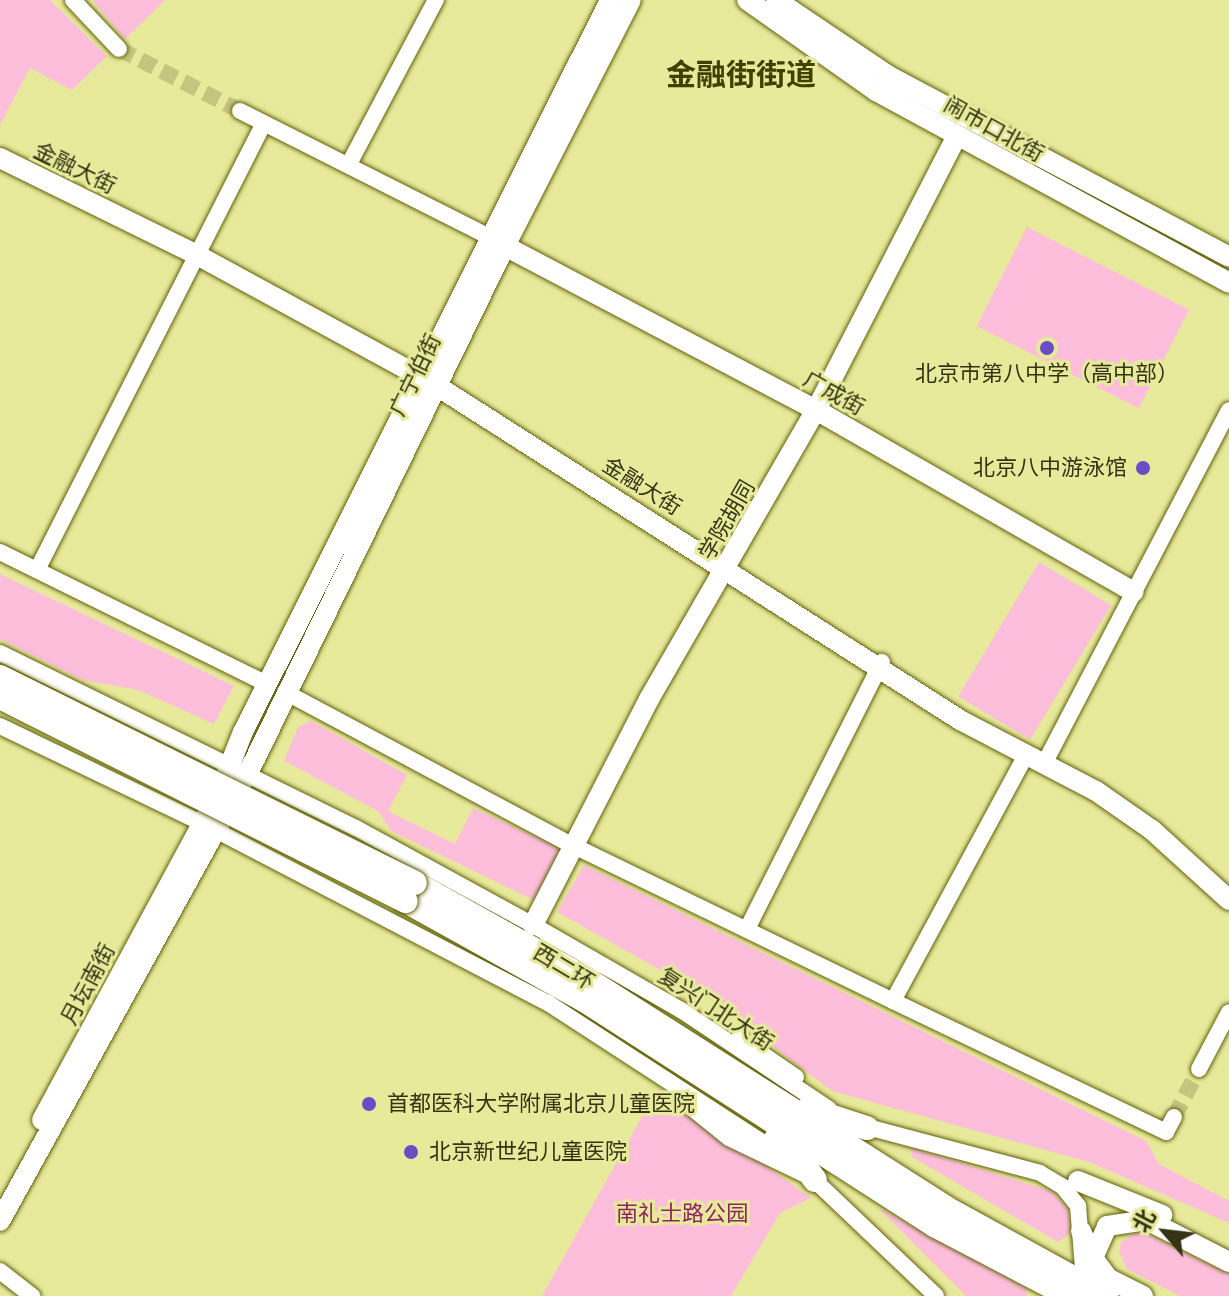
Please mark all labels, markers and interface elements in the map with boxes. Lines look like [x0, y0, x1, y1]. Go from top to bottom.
district label: 金融街街道 [666, 56, 816, 92]
street label: 闹市口北街 [939, 91, 1049, 167]
street label: 金融大街 [30, 137, 120, 199]
street label: 广宁伯街 [384, 330, 446, 420]
marker: 北京市第八中学（高中部） [1038, 339, 1056, 357]
place label: 北京市第八中学（高中部） [915, 361, 1179, 387]
street label: 广成街 [799, 365, 869, 421]
street label: 金融大街 [598, 451, 686, 521]
place label: 北京八中游泳馆 [973, 455, 1127, 481]
marker: 北京八中游泳馆 [1134, 459, 1152, 477]
street label: 学院胡同 [694, 475, 760, 565]
street label: 月坛南街 [56, 939, 120, 1029]
street label: 西二环 [529, 939, 599, 995]
street label: 复兴门北大街 [653, 962, 779, 1056]
place label: 首都医科大学附属北京儿童医院 [387, 1091, 695, 1117]
marker: 首都医科大学附属北京儿童医院 [358, 1093, 380, 1115]
place label: 北京新世纪儿童医院 [429, 1139, 627, 1165]
marker: 北京新世纪儿童医院 [400, 1141, 422, 1163]
north arrow [1125, 1192, 1205, 1272]
park label: 南礼士路公园 [616, 1201, 748, 1227]
text: 北 [1125, 1204, 1162, 1238]

